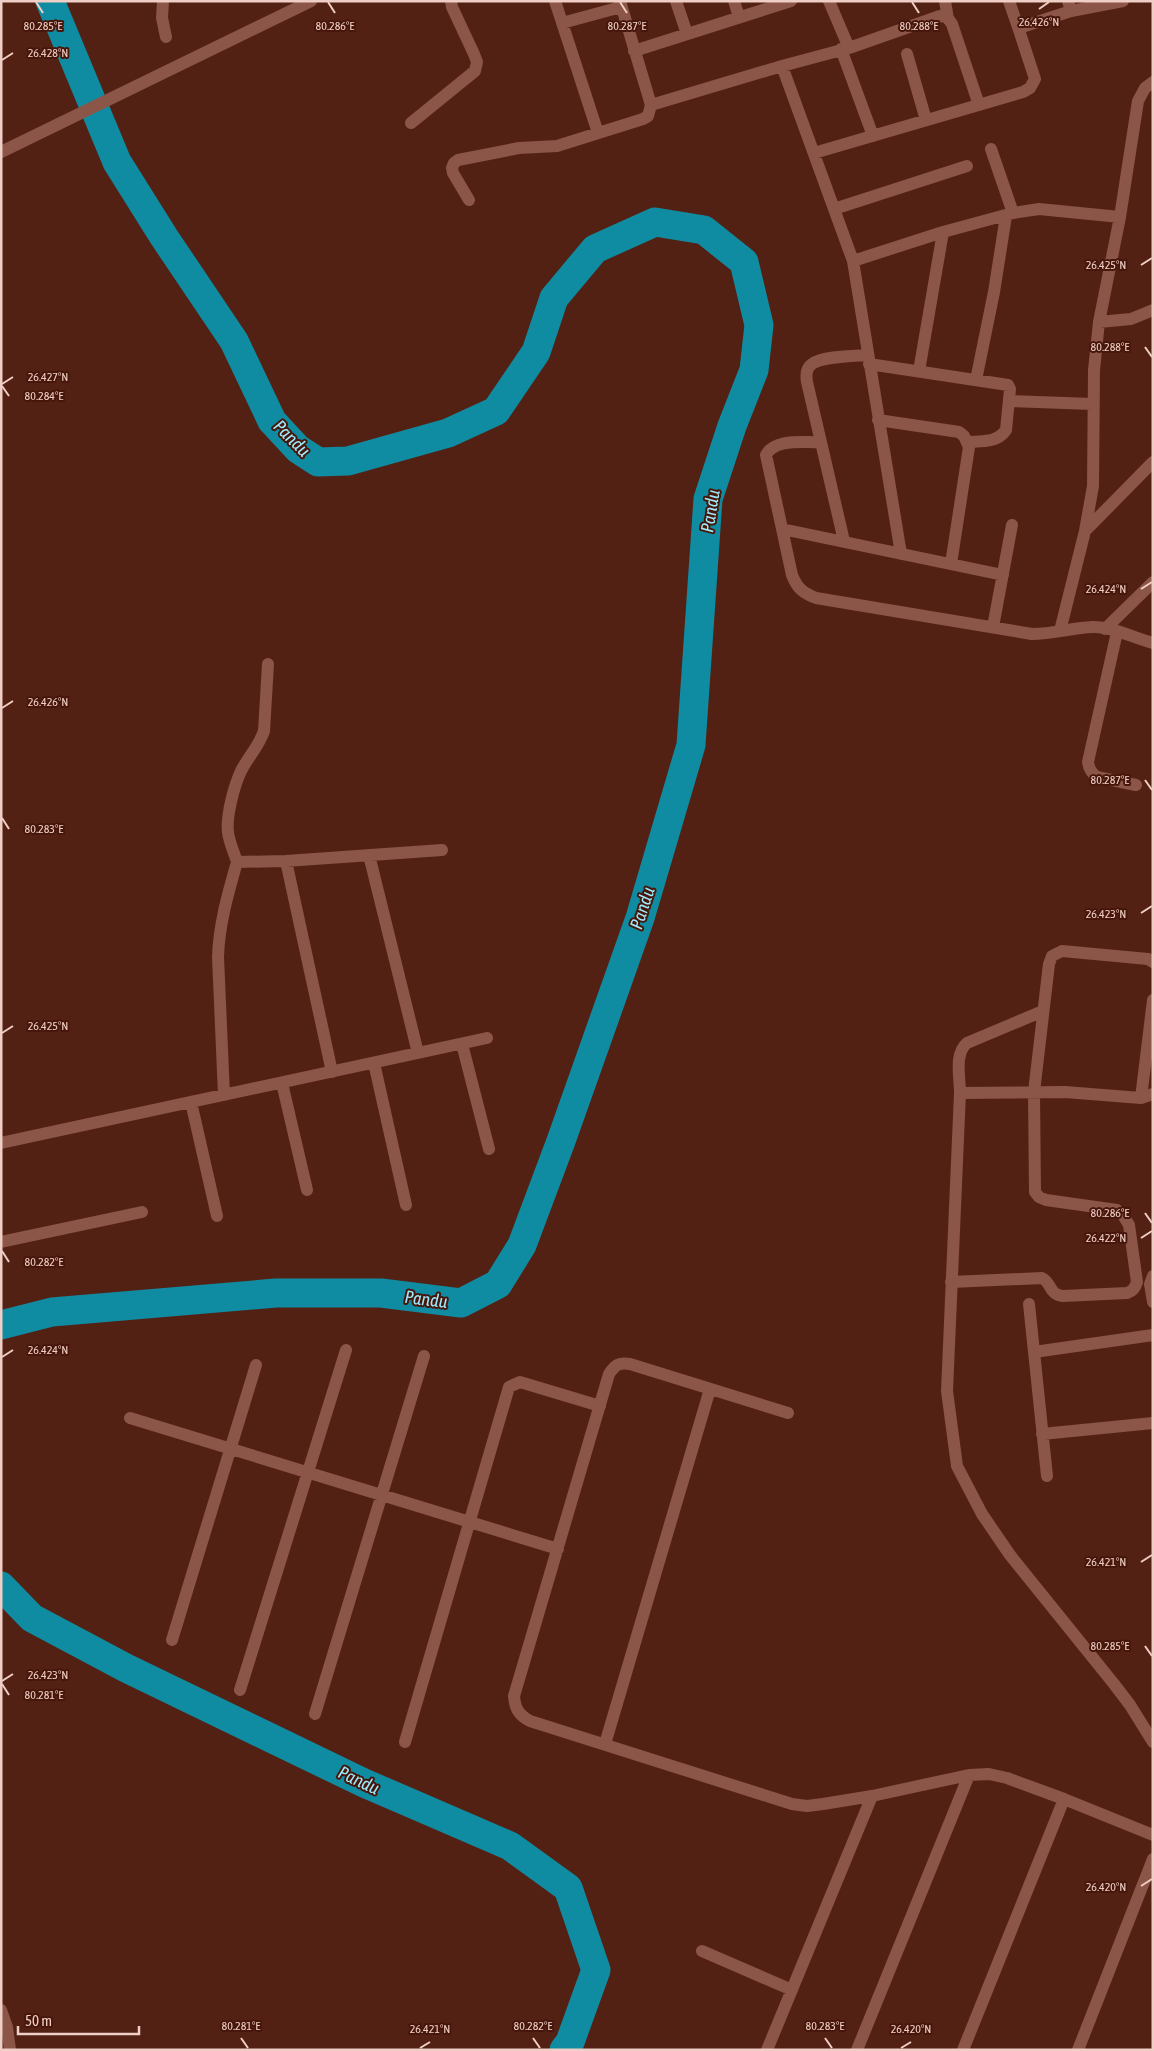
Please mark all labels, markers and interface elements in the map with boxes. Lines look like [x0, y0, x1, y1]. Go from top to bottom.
text: 26.426°N [1019, 15, 1059, 29]
text: 80.285°E [24, 19, 62, 33]
text: 80.286°E [316, 19, 354, 33]
text: 80.287°E [608, 19, 646, 33]
text: 80.288°E [900, 19, 938, 33]
text: 26.428°N [28, 46, 68, 60]
text: 26.425°N [1086, 258, 1126, 272]
text: 80.288°E [1091, 340, 1129, 354]
text: 26.427°N [28, 370, 68, 384]
text: 80.284°E [25, 389, 63, 403]
water label: Pandu [269, 415, 315, 461]
water label: Pandu [696, 488, 724, 534]
text: 26.424°N [1086, 582, 1126, 596]
text: 26.426°N [28, 695, 68, 709]
text: 80.287°E [1091, 773, 1129, 787]
text: 80.283°E [25, 822, 63, 836]
water label: Pandu [625, 884, 659, 932]
text: 26.423°N [1086, 907, 1126, 921]
text: 26.425°N [28, 1019, 68, 1033]
text: 80.286°E [1091, 1206, 1129, 1220]
text: 26.422°N [1086, 1231, 1126, 1245]
text: 80.282°E [25, 1255, 63, 1269]
water label: Pandu [403, 1286, 449, 1312]
text: 26.424°N [28, 1343, 68, 1357]
text: 26.421°N [1086, 1555, 1126, 1569]
text: 80.285°E [1091, 1639, 1129, 1653]
text: 26.423°N [28, 1668, 68, 1682]
text: 80.281°E [25, 1688, 63, 1702]
water label: Pandu [335, 1761, 383, 1799]
text: 26.420°N [1086, 1880, 1126, 1894]
scale bar [18, 2004, 139, 2036]
text: 50 m [25, 2012, 52, 2029]
text: 80.281°E [222, 2019, 260, 2033]
text: 80.282°E [514, 2019, 552, 2033]
text: 80.283°E [806, 2019, 844, 2033]
text: 26.421°N [410, 2022, 450, 2036]
text: 26.420°N [891, 2022, 931, 2036]

